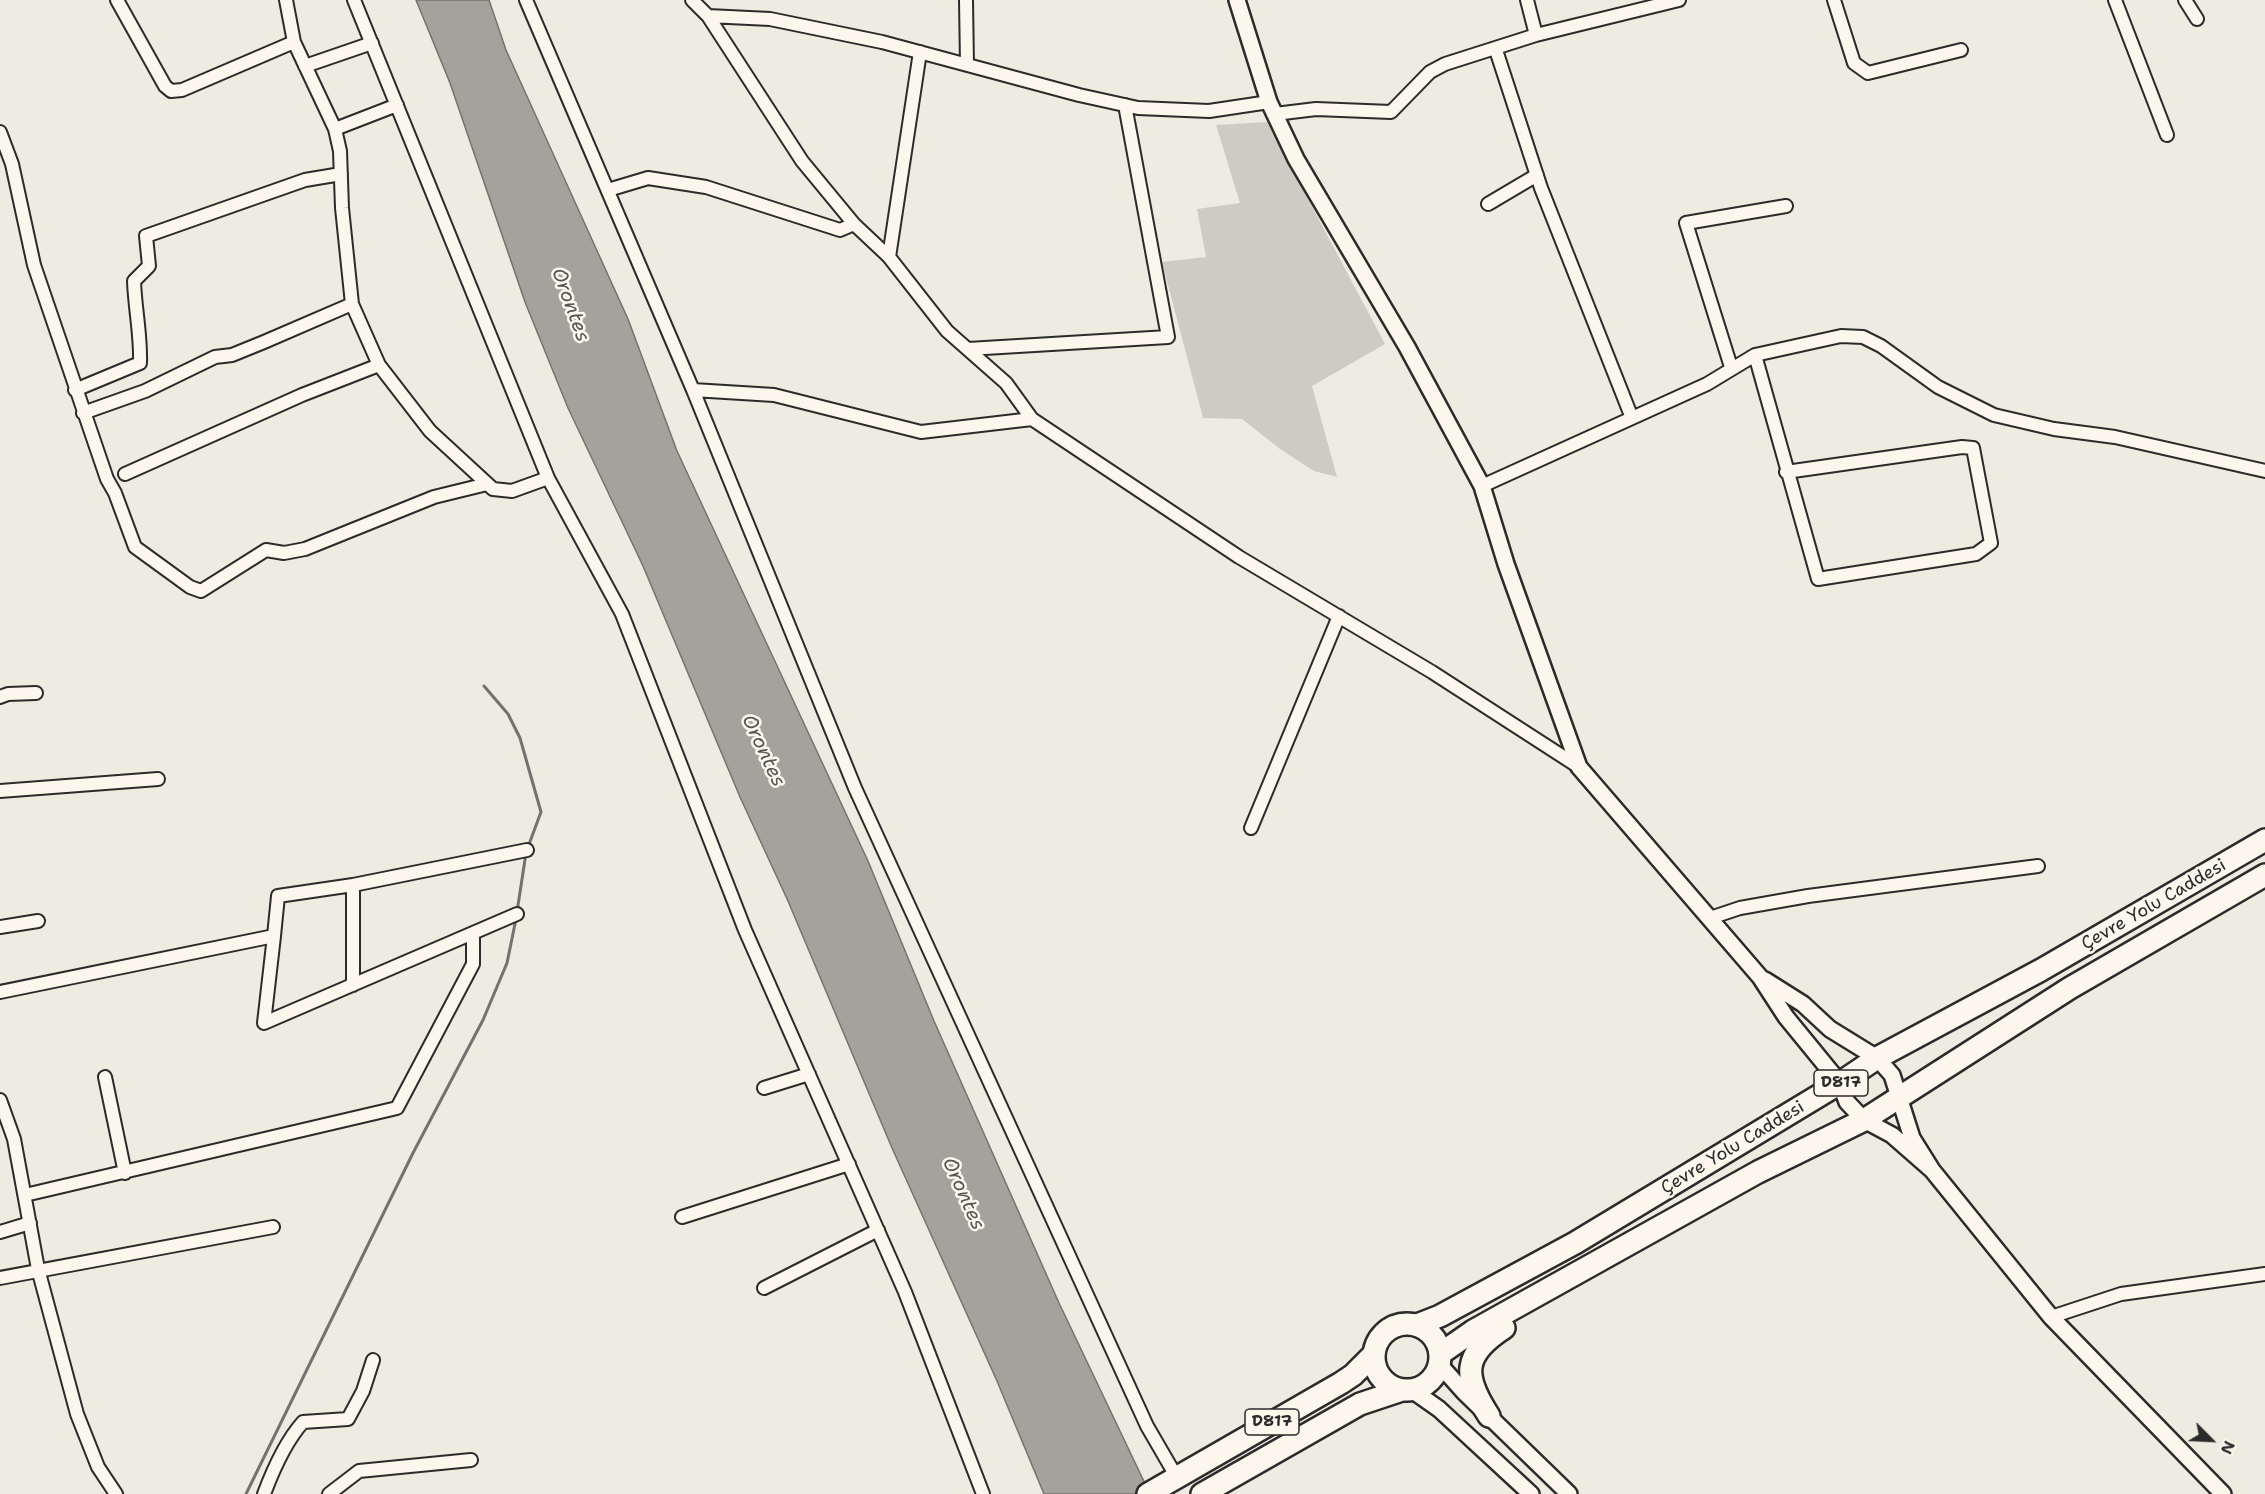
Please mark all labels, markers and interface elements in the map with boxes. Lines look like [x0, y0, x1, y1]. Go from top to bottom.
water label: Orontes [546, 265, 594, 345]
water label: Orontes [736, 711, 790, 791]
street label: Çevre Yolu Caddesi [2078, 855, 2230, 955]
road number: D817 [1814, 1070, 1868, 1096]
street label: Çevre Yolu Caddesi [1657, 1097, 1809, 1199]
water label: Orontes [936, 1154, 990, 1234]
road number: D817 [1245, 1409, 1299, 1435]
north arrow [2181, 1410, 2241, 1470]
text: N [2216, 1437, 2240, 1458]

